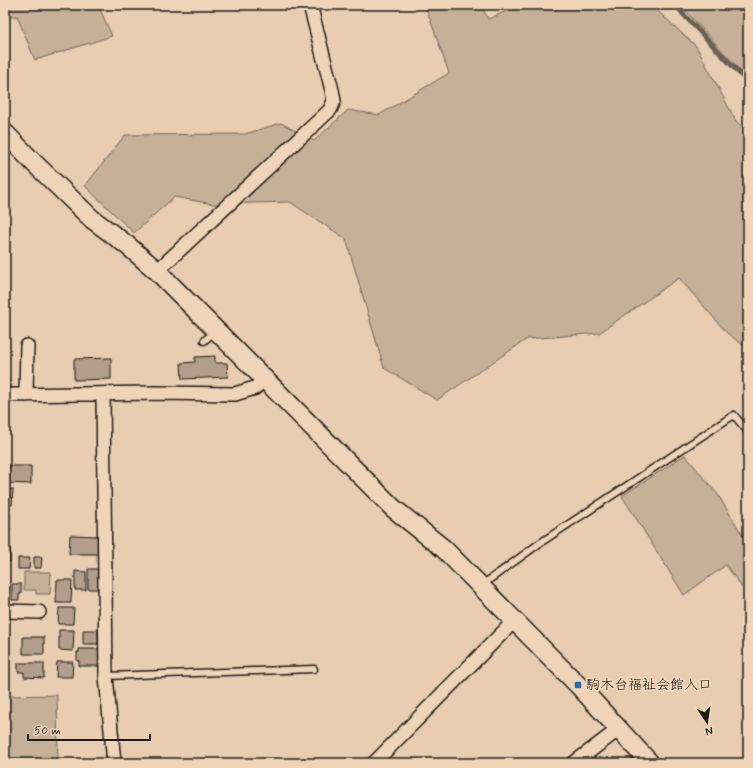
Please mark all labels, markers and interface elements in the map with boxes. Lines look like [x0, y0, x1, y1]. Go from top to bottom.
place label: 駒木台福祉会館入口 [586, 676, 712, 694]
marker: 駒木台福祉会館入口 [573, 680, 583, 690]
north arrow [687, 702, 727, 742]
scale bar [28, 716, 150, 742]
text: 50 m [34, 723, 61, 739]
text: N [704, 723, 714, 738]

